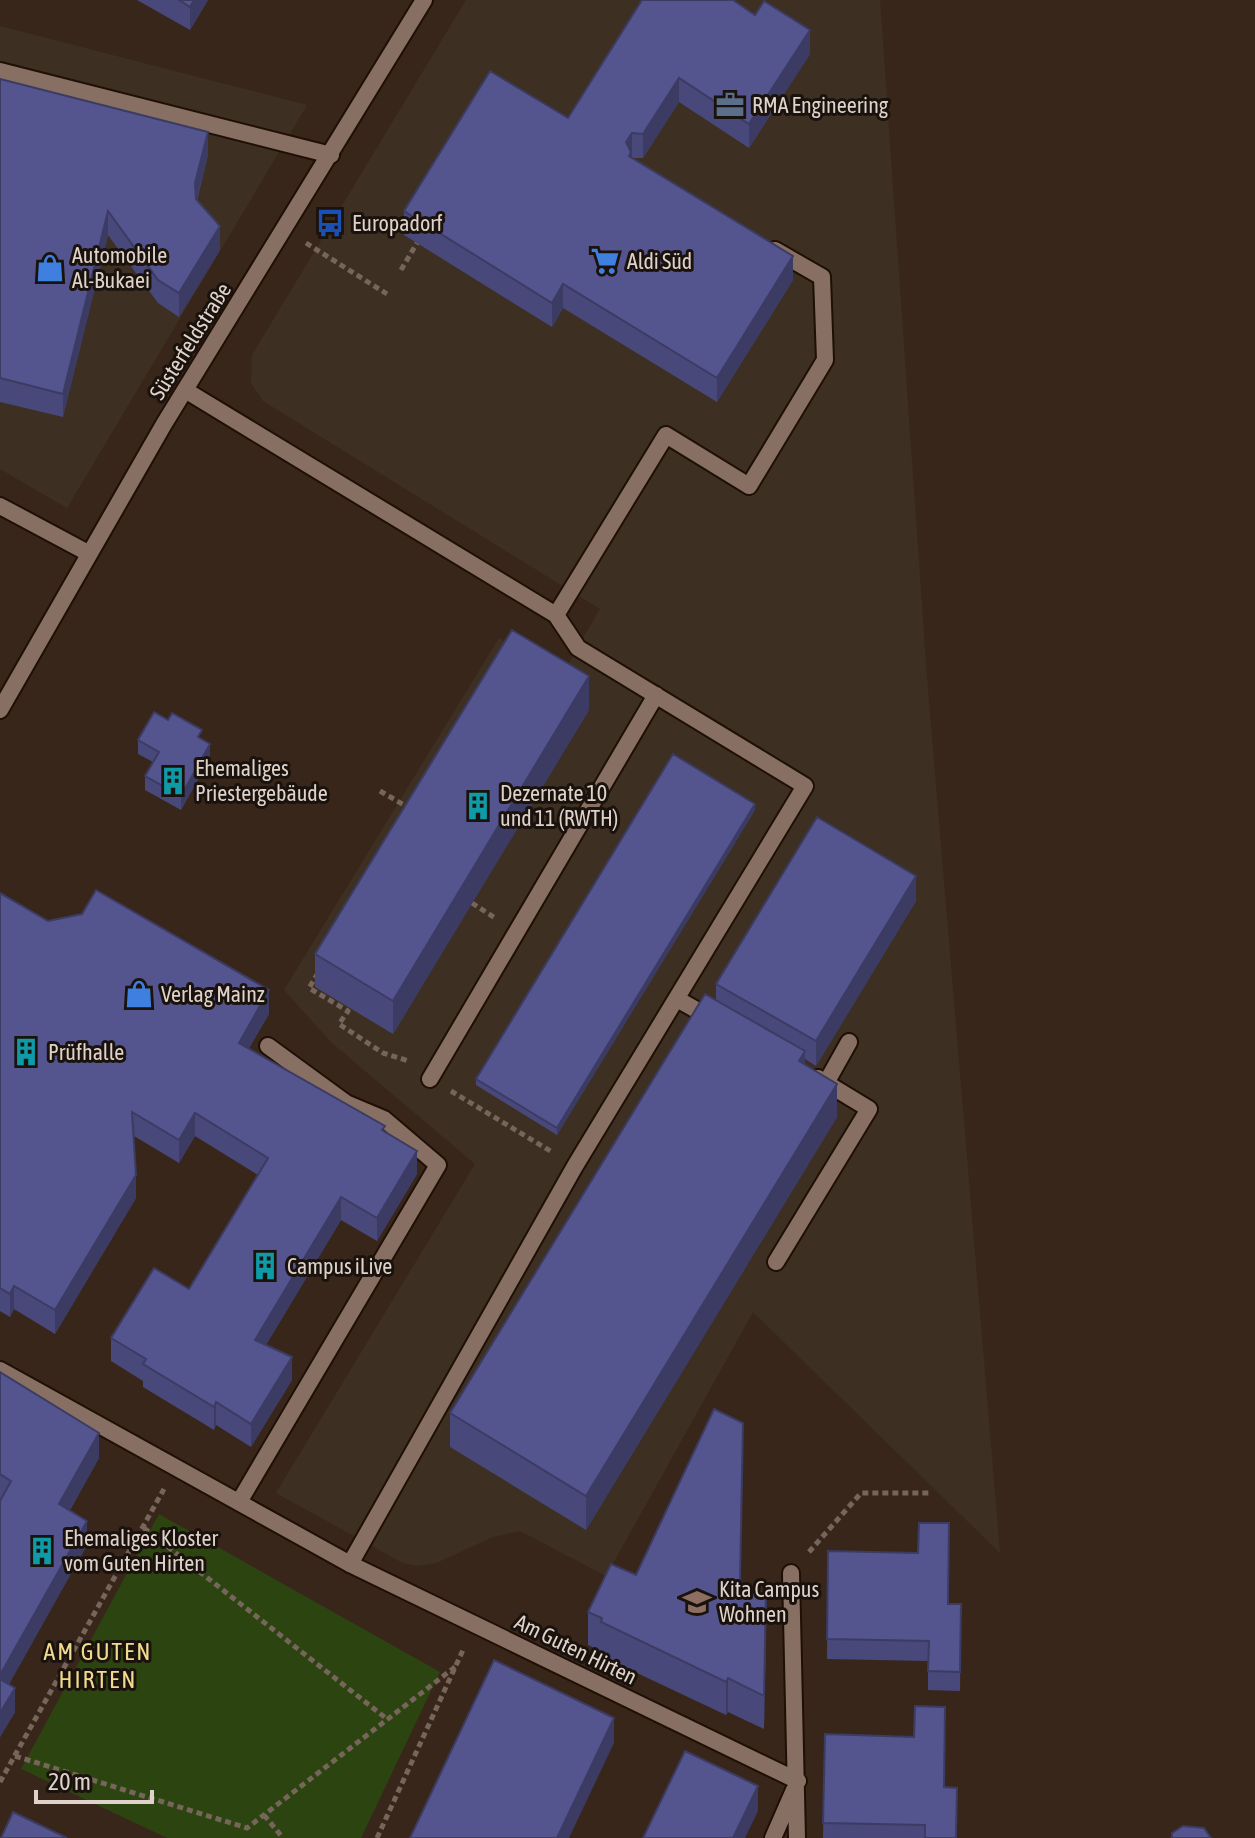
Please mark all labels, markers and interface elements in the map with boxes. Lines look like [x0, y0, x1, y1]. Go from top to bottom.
office icon: RMA Engineering [715, 90, 745, 120]
place label: RMA Engineering [752, 92, 889, 118]
bus stop icon: Europadorf [315, 208, 345, 238]
place label: Europadorf [352, 210, 443, 236]
place label: Automobile Al-Bukaei [72, 242, 167, 293]
supermarket icon: Aldi Süd [590, 246, 620, 276]
place label: Aldi Süd [627, 248, 692, 274]
shop icon: Automobile Al-Bukaei [35, 253, 65, 283]
street label: Süsterfeldstraße [144, 278, 236, 404]
place label: Ehemaliges Priestergebäude [195, 755, 328, 806]
building icon: Ehemaliges Priestergebäude [158, 766, 188, 796]
place label: Dezernate 10 und 11 (RWTH) [500, 780, 618, 831]
building icon: Dezernate 10 und 11 (RWTH) [463, 791, 493, 821]
shop icon: Verlag Mainz [124, 979, 154, 1009]
place label: Verlag Mainz [161, 981, 265, 1007]
building icon: Prüfhalle [11, 1037, 41, 1067]
place label: Prüfhalle [48, 1039, 124, 1065]
building icon: Campus iLive [250, 1251, 280, 1281]
place label: Campus iLive [287, 1253, 392, 1279]
place label: Ehemaliges Kloster vom Guten Hirten [64, 1525, 218, 1576]
building icon: Ehemaliges Kloster vom Guten Hirten [27, 1536, 57, 1566]
place label: Kita Campus Wohnen [719, 1576, 819, 1627]
school or university icon: Kita Campus Wohnen [682, 1587, 712, 1617]
street label: Am Guten Hirten [511, 1608, 641, 1690]
district label: AM GUTEN HIRTEN [44, 1638, 152, 1693]
scale bar [36, 1754, 152, 1804]
text: 20 m [48, 1768, 91, 1795]

